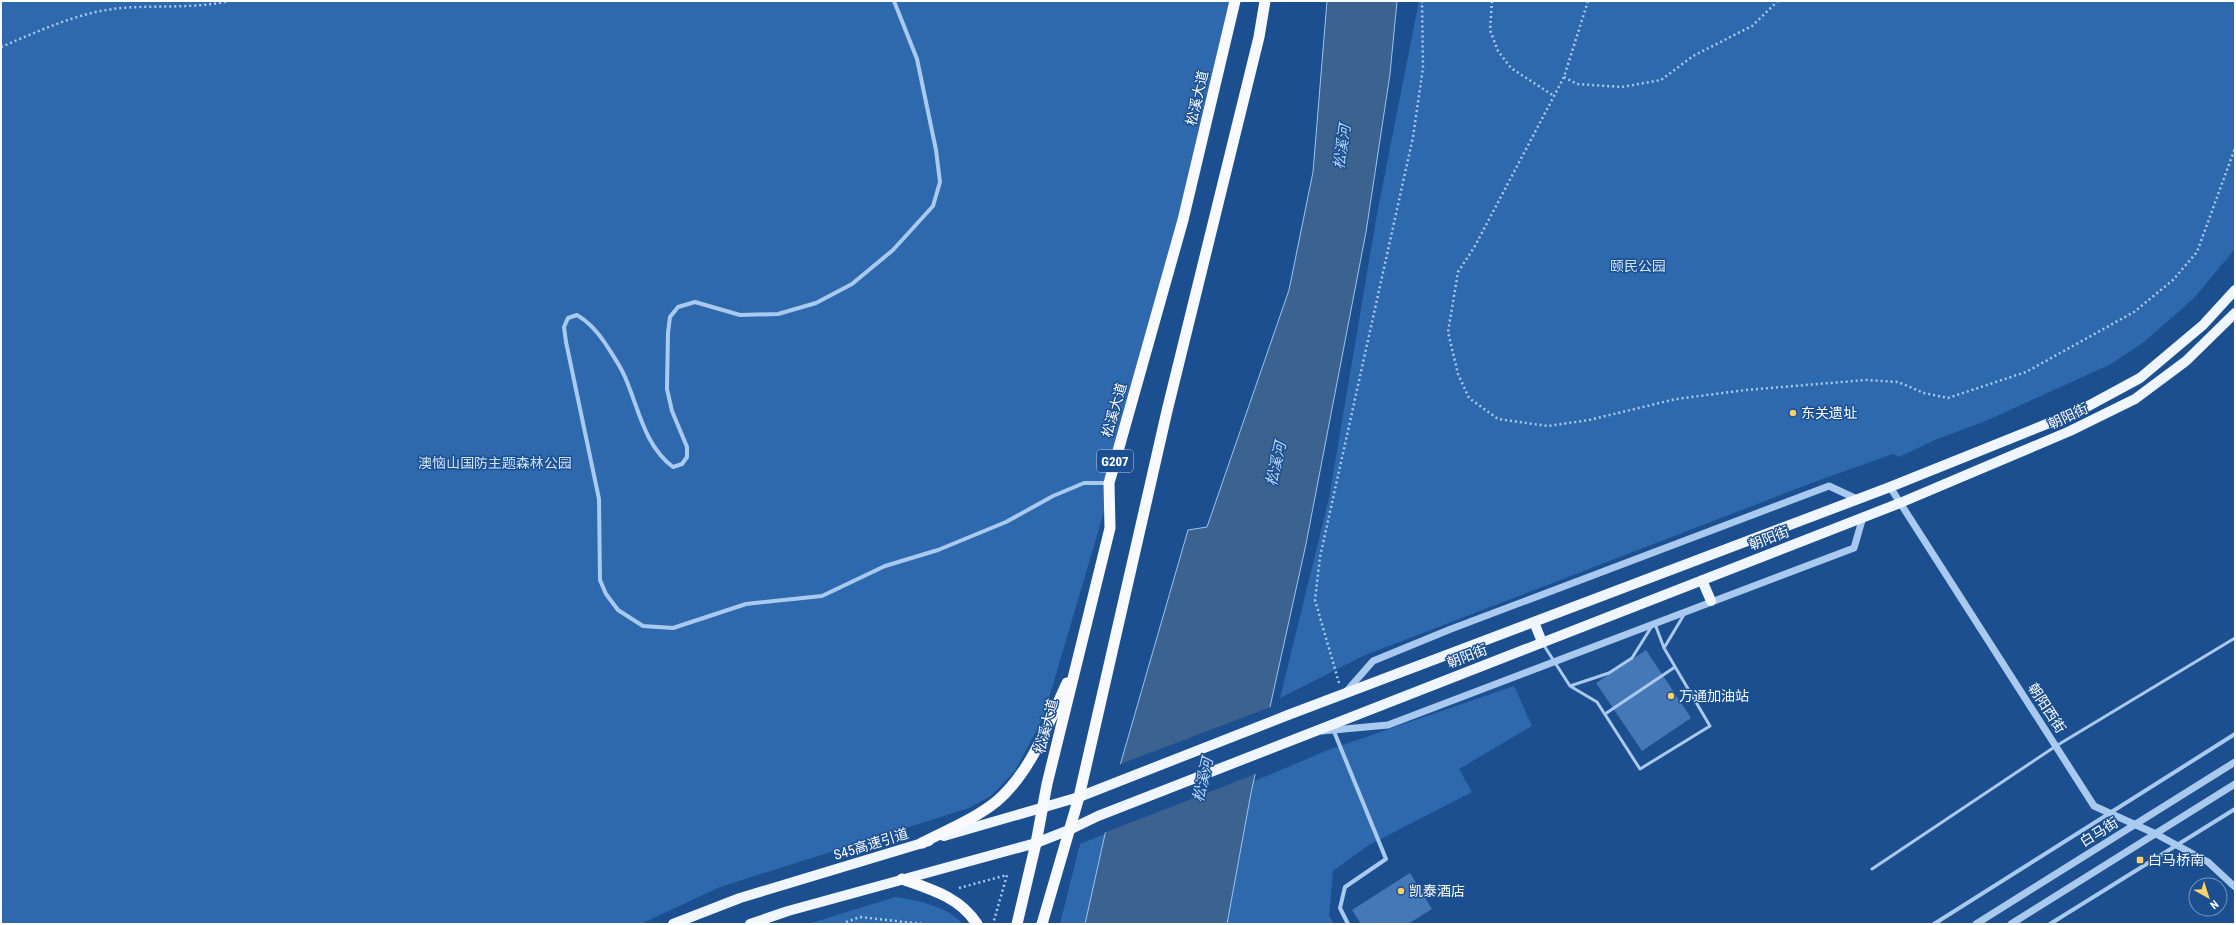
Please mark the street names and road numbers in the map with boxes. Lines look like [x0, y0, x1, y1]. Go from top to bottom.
street label: 松溪大道 [1183, 69, 1211, 127]
street label: 松溪大道 [1099, 381, 1129, 439]
street label: 朝阳街 [2046, 400, 2090, 432]
road number: G207 [1097, 450, 1133, 472]
street label: 朝阳街 [1747, 523, 1791, 553]
street label: 朝阳街 [1445, 641, 1489, 671]
street label: 朝阳西街 [2025, 680, 2069, 736]
street label: 松溪大道 [1031, 697, 1061, 755]
street label: 白马街 [2077, 814, 2121, 850]
street label: S45高速引道 [832, 825, 910, 863]

